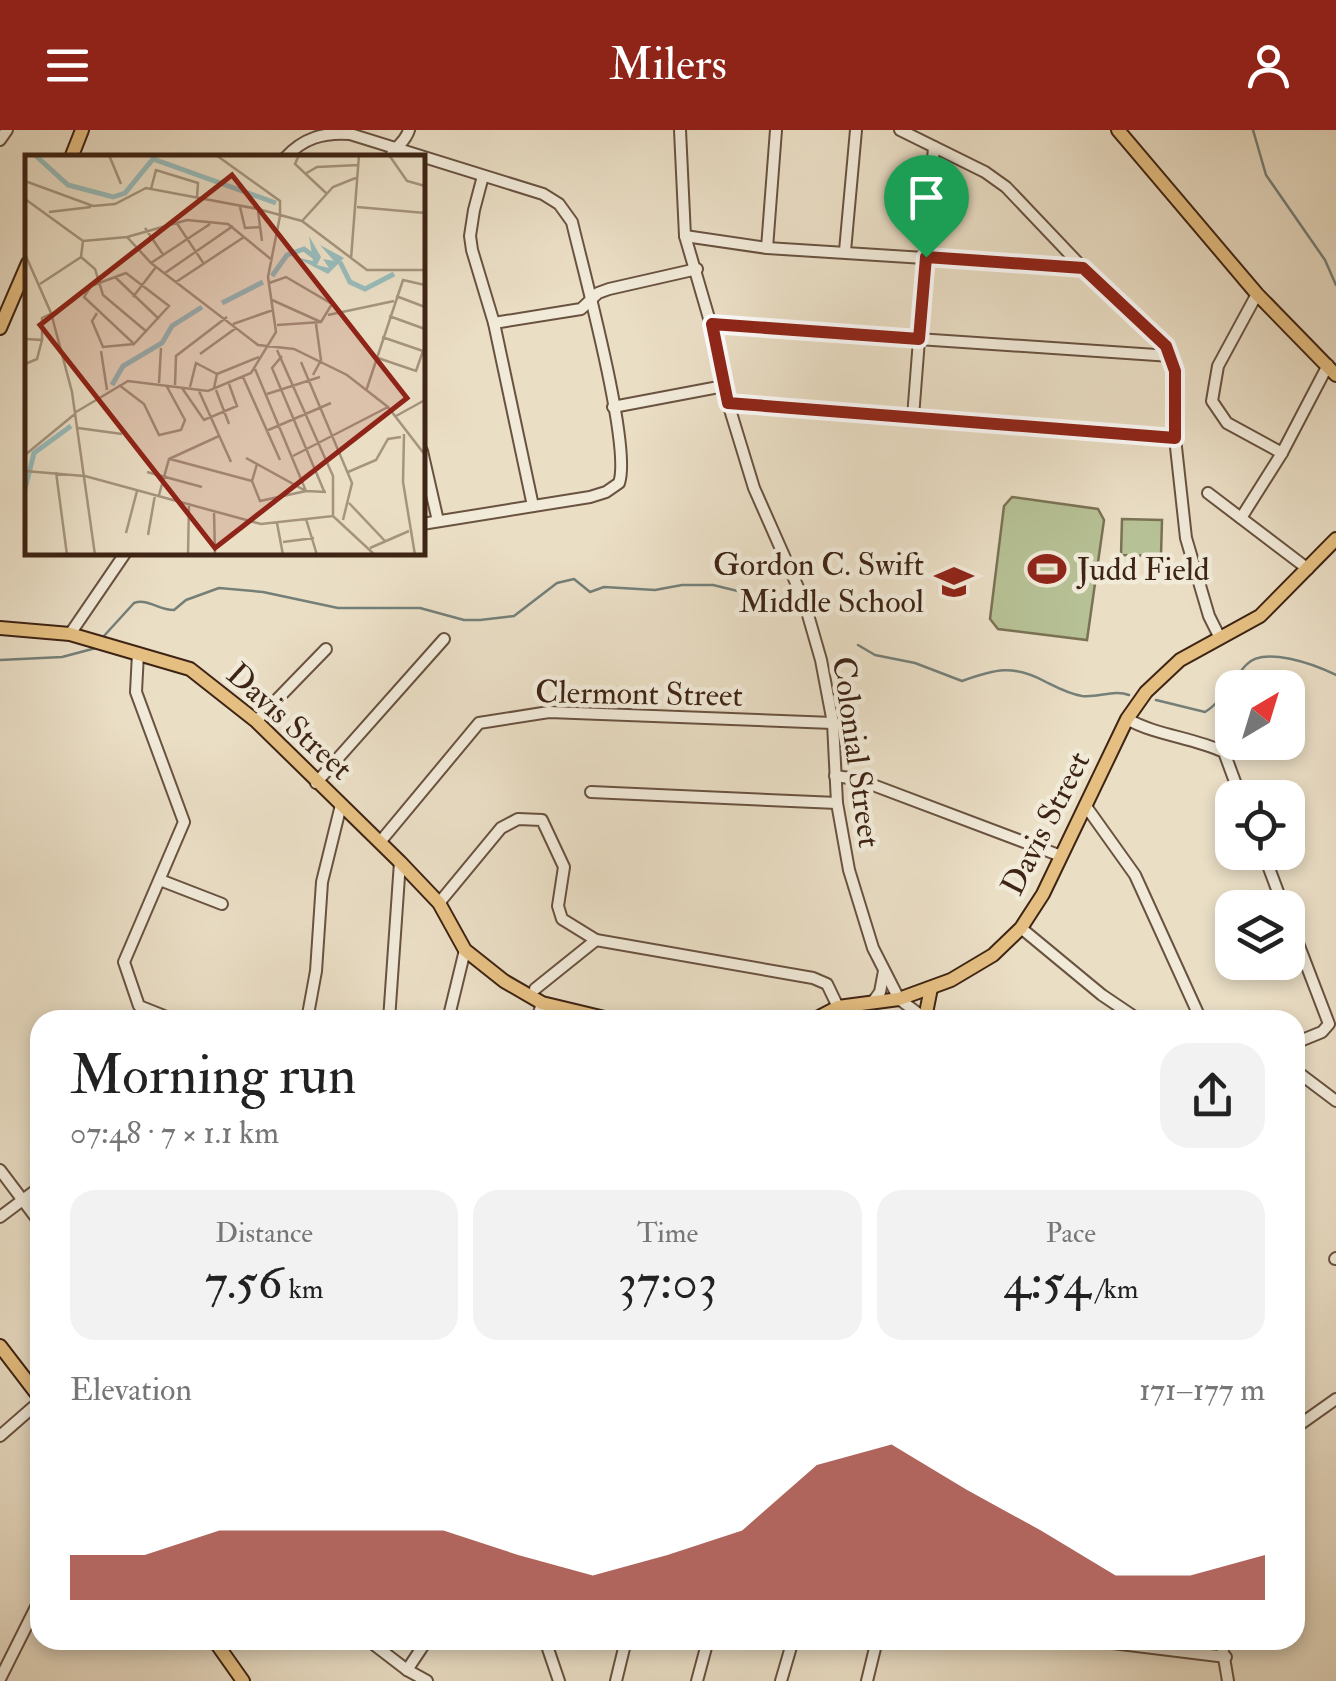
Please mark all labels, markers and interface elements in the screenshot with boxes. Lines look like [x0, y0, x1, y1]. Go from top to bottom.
text: Milers [609, 37, 727, 93]
icon: menu [40, 38, 95, 93]
icon: person [1241, 38, 1296, 93]
inset map [25, 155, 425, 555]
pin [884, 155, 969, 258]
icon: arrive [899, 170, 954, 225]
place label: Gordon C. Swift Middle School [713, 545, 924, 622]
sports icon: Judd Field [1026, 548, 1068, 590]
place label: Judd Field [1076, 550, 1210, 590]
school or university icon: Gordon C. Swift Middle School [933, 561, 975, 603]
street label: Colonial Street [823, 654, 889, 850]
street label: Davis Street [218, 655, 361, 789]
north arrow [1215, 670, 1305, 760]
map controls [1215, 670, 1305, 980]
street label: Clermont Street [535, 672, 743, 716]
street label: Davis Street [993, 745, 1099, 902]
button: locate [1215, 780, 1305, 870]
button: layers [1215, 890, 1305, 980]
text: Morning run [70, 1041, 356, 1110]
button: share [1160, 1043, 1265, 1148]
text: 07:48 · 7 × 1.1 km [70, 1113, 279, 1153]
text: Distance [215, 1216, 313, 1251]
text: Time [637, 1216, 698, 1251]
text: Pace [1046, 1216, 1096, 1251]
text: 7.56 [205, 1251, 283, 1314]
text: 37:03 [618, 1251, 717, 1314]
text: 4:54 [1003, 1251, 1090, 1314]
text: km [283, 1272, 324, 1307]
text: /km [1090, 1272, 1138, 1307]
text: Elevation [70, 1370, 192, 1410]
text: 171–177 m [1139, 1370, 1265, 1410]

